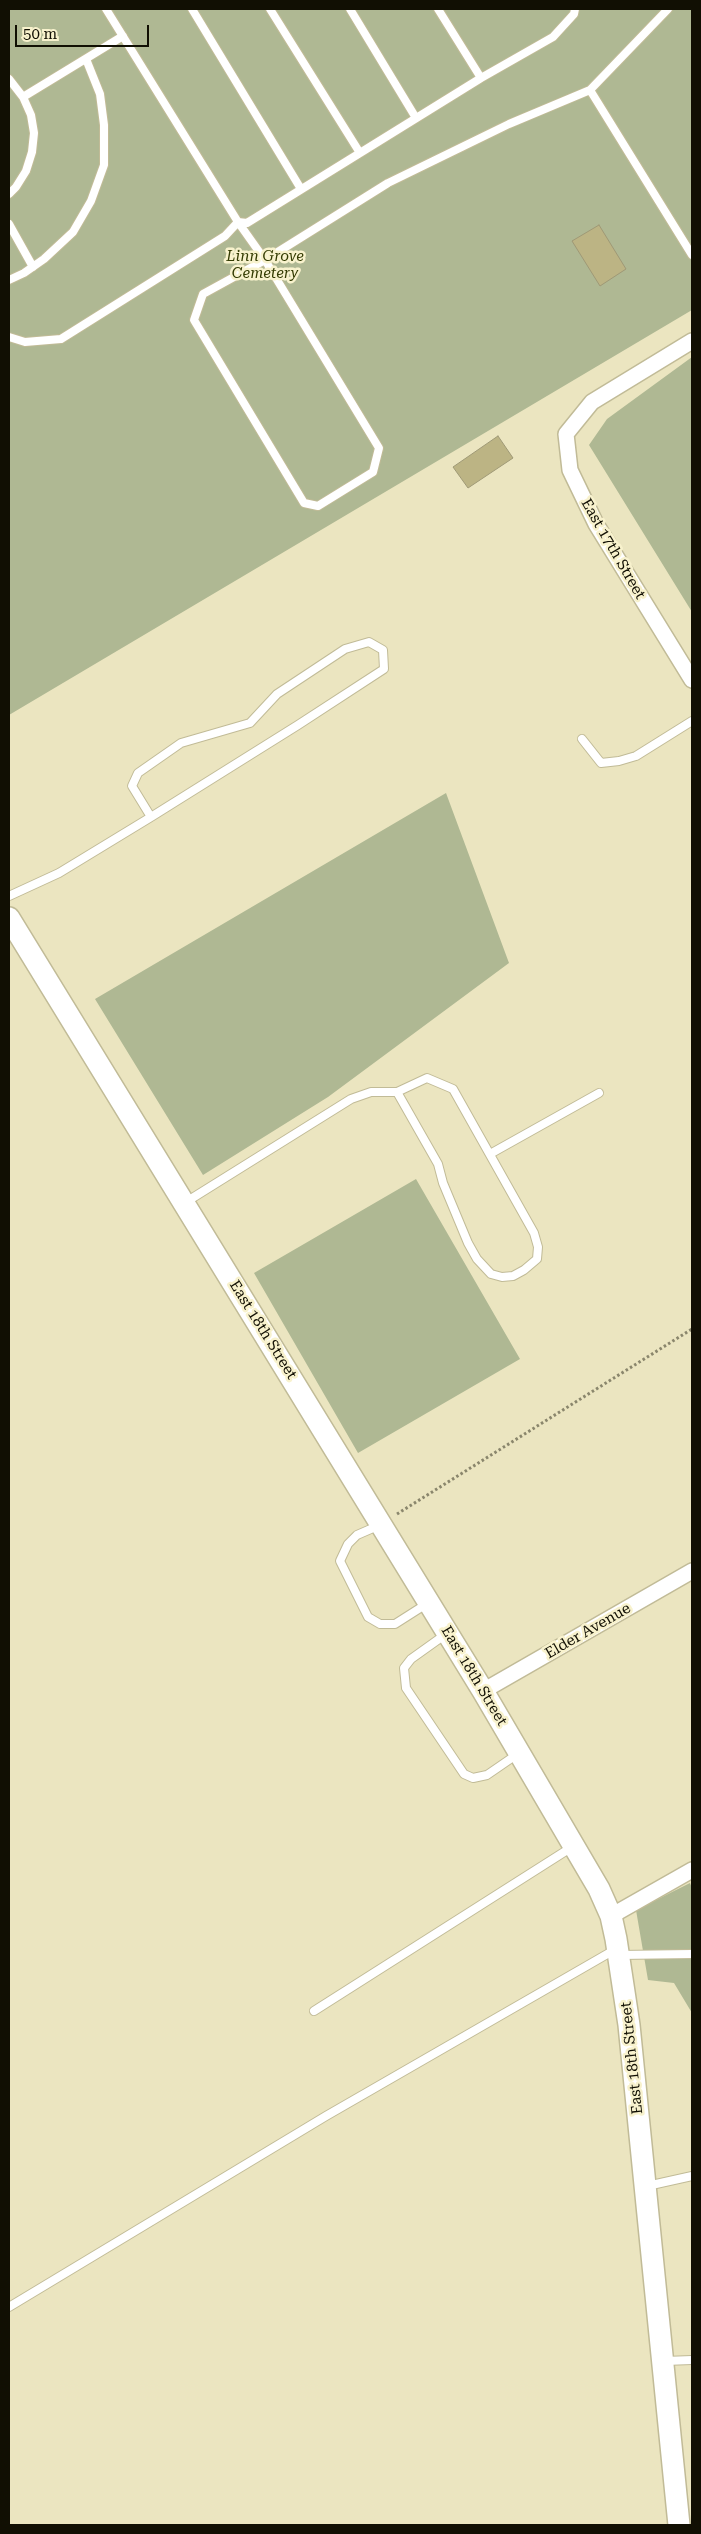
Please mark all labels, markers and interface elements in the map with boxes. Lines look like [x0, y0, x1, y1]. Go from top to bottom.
scale bar [18, 15, 151, 47]
text: 50 m [23, 25, 57, 43]
park label: Linn Grove Cemetery [226, 248, 304, 283]
street label: East 17th Street [577, 495, 649, 603]
street label: East 18th Street [225, 1277, 301, 1383]
street label: Elder Avenue [542, 1599, 634, 1663]
street label: East 18th Street [437, 1623, 511, 1729]
street label: East 18th Street [617, 2001, 647, 2115]

